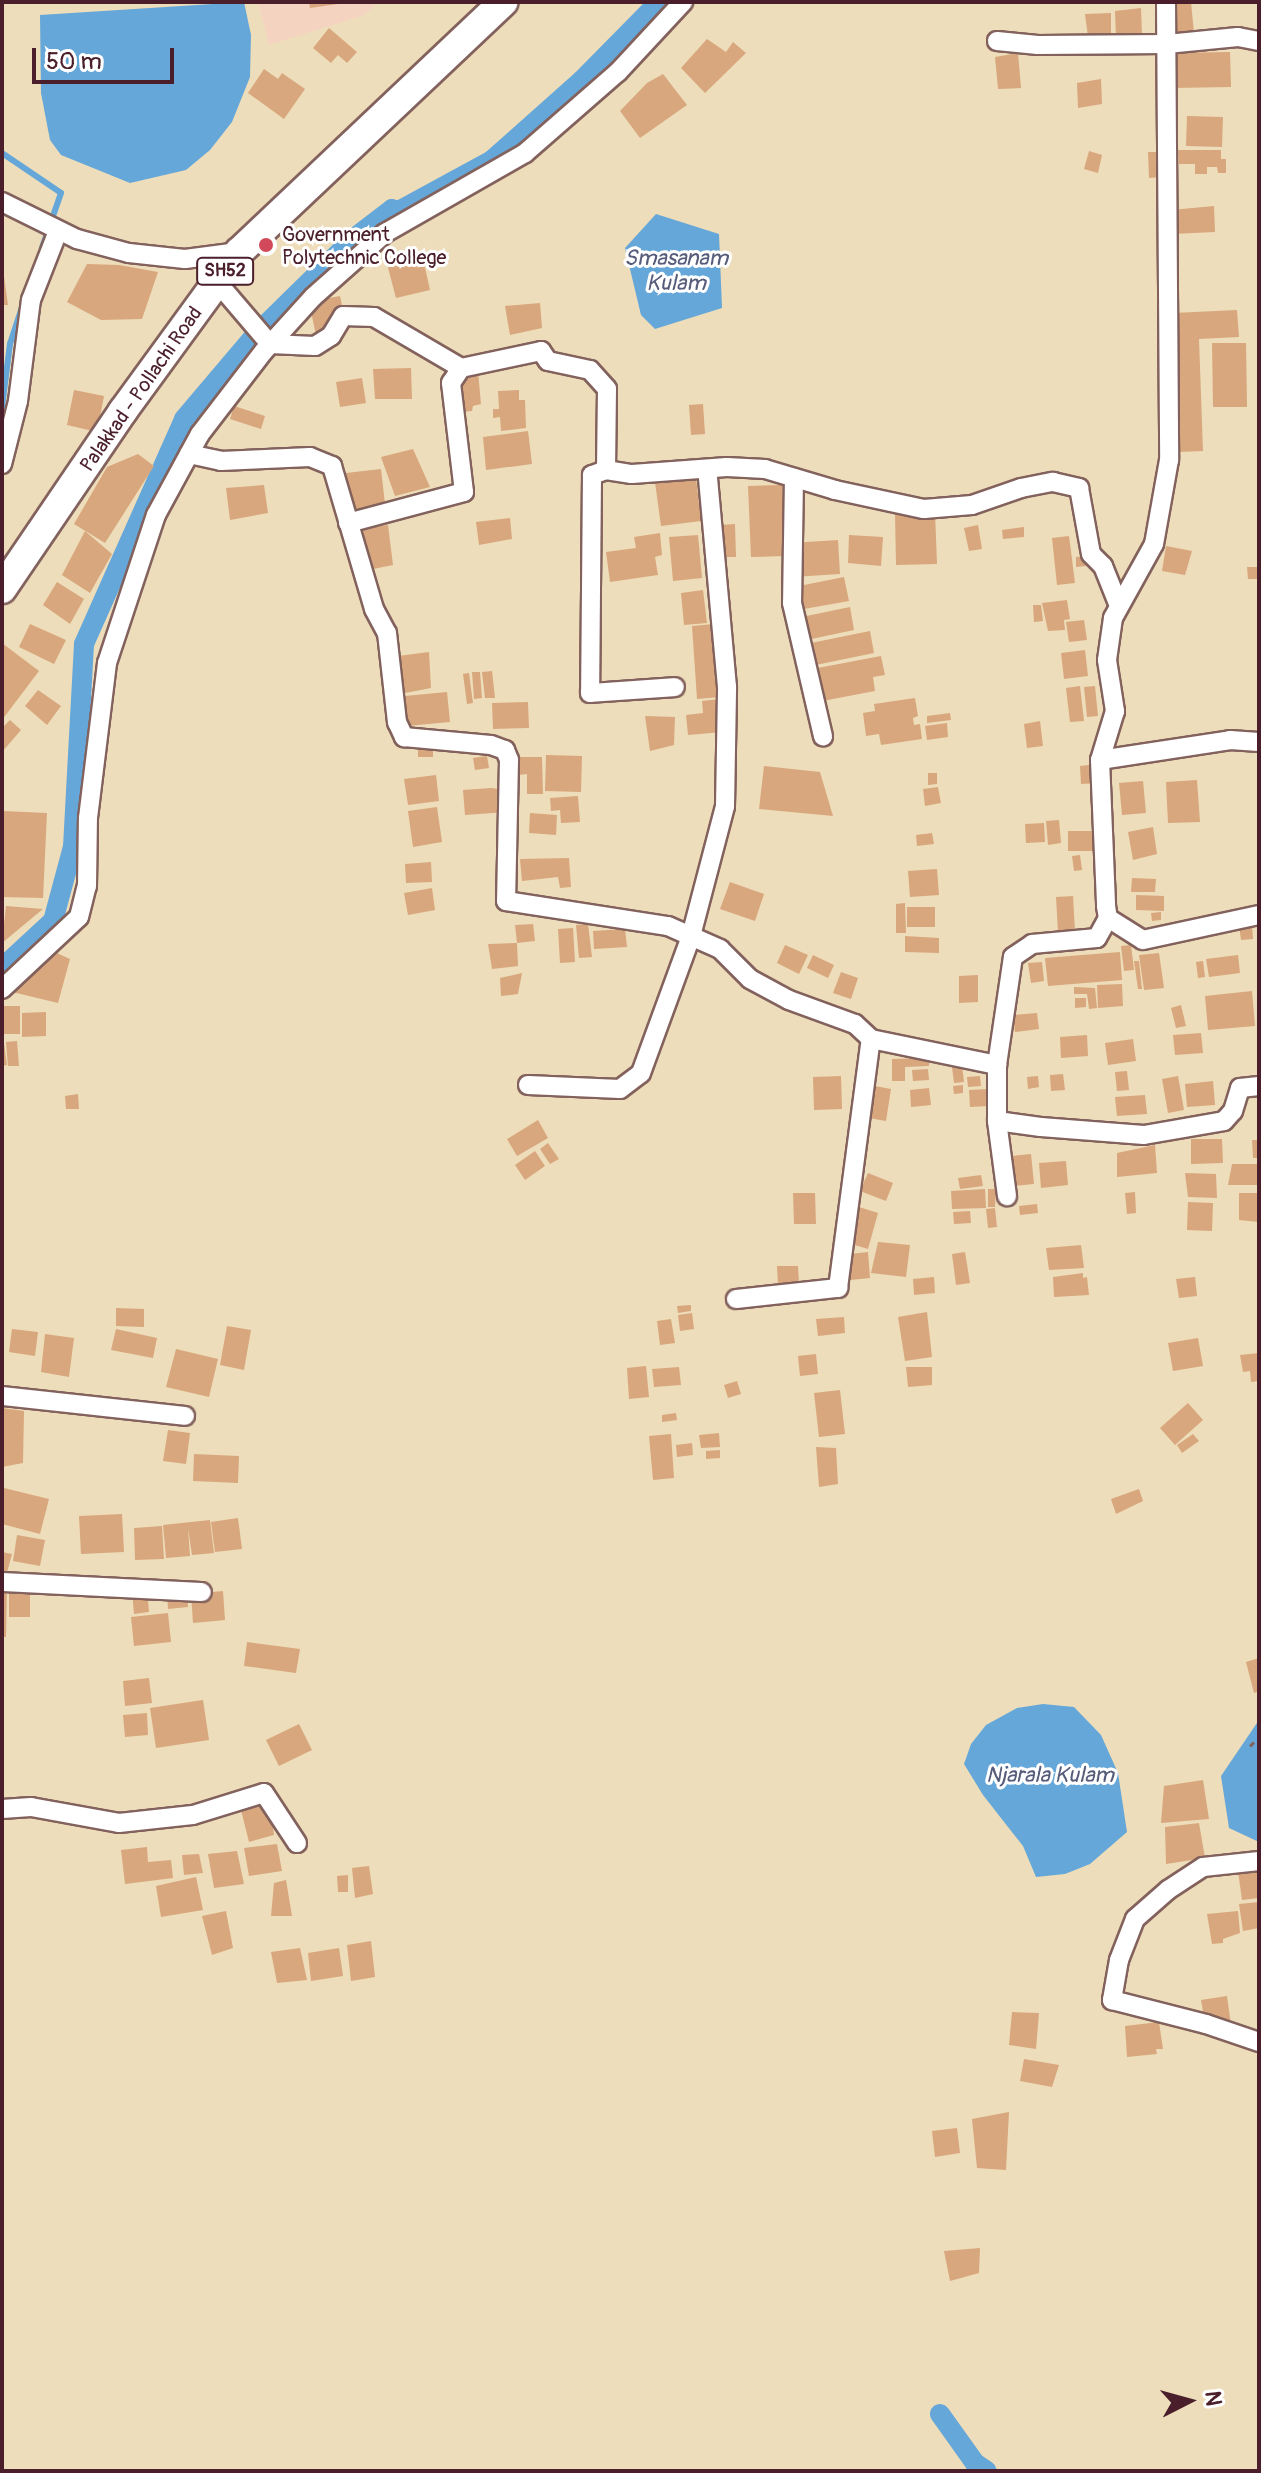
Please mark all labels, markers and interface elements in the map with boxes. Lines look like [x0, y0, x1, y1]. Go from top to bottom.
scale bar [36, 32, 178, 82]
text: 50 m [46, 47, 102, 76]
place label: Government Polytechnic College [282, 222, 446, 269]
marker: Government Polytechnic College [257, 236, 275, 254]
water label: Smasanam Kulam [624, 245, 728, 296]
road number: SH52 [195, 257, 255, 285]
street label: Palakkad - Pollachi Road [75, 302, 207, 476]
water label: Njarala Kulam [986, 1763, 1114, 1789]
north arrow [1149, 2361, 1229, 2441]
text: N [1198, 2390, 1228, 2407]

